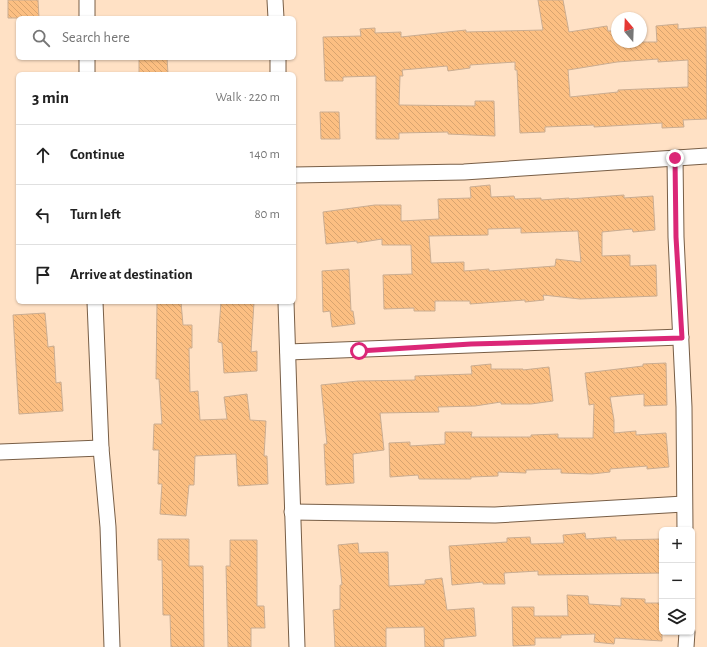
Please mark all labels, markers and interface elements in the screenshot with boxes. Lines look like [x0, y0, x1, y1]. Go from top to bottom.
north arrow [611, 12, 647, 48]
search box [16, 16, 296, 60]
icon: search [30, 27, 52, 49]
text: Search here [62, 30, 130, 45]
text: 3 min [32, 89, 69, 106]
text: Walk · 220 m [215, 91, 280, 104]
icon: ahead [32, 144, 54, 166]
text: Continue [70, 147, 125, 162]
text: 140 m [250, 148, 280, 161]
route end [666, 149, 684, 167]
icon: left [32, 204, 54, 226]
text: Turn left [70, 207, 121, 222]
text: 80 m [254, 208, 280, 221]
icon: arrive [32, 264, 54, 286]
text: Arrive at destination [70, 267, 193, 282]
route start [350, 342, 368, 360]
map controls [659, 527, 695, 635]
button: + [659, 527, 695, 563]
button: − [659, 563, 695, 599]
button: layers [659, 599, 695, 635]

